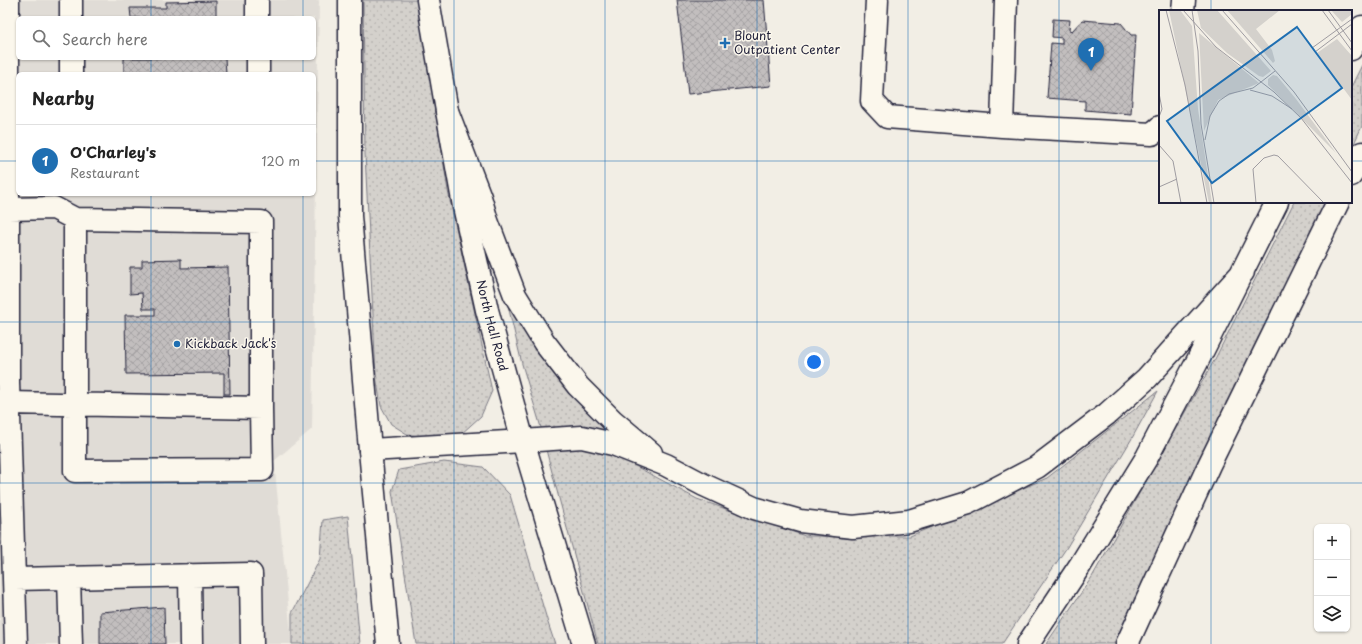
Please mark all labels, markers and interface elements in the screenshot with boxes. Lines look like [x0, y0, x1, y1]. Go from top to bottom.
inset map [1159, 10, 1352, 203]
search box [16, 16, 316, 60]
place label: Blount Outpatient Center [734, 26, 840, 58]
icon: search [30, 27, 52, 49]
text: Search here [62, 27, 148, 50]
marker: Blount Outpatient Center [719, 37, 731, 49]
pin: 1 [1078, 38, 1104, 71]
text: Nearby [32, 85, 94, 111]
text: O'Charley's [70, 140, 156, 163]
text: 1 [42, 151, 48, 170]
text: 120 m [261, 151, 300, 170]
text: Restaurant [70, 163, 140, 182]
street label: North Hall Road [473, 278, 513, 373]
place label: Kickback Jack's [185, 334, 277, 352]
marker: Kickback Jack's [172, 339, 182, 349]
your location [804, 352, 824, 372]
map controls [1314, 524, 1350, 632]
button: + [1314, 524, 1350, 560]
button: − [1314, 560, 1350, 596]
button: layers [1314, 596, 1350, 632]

